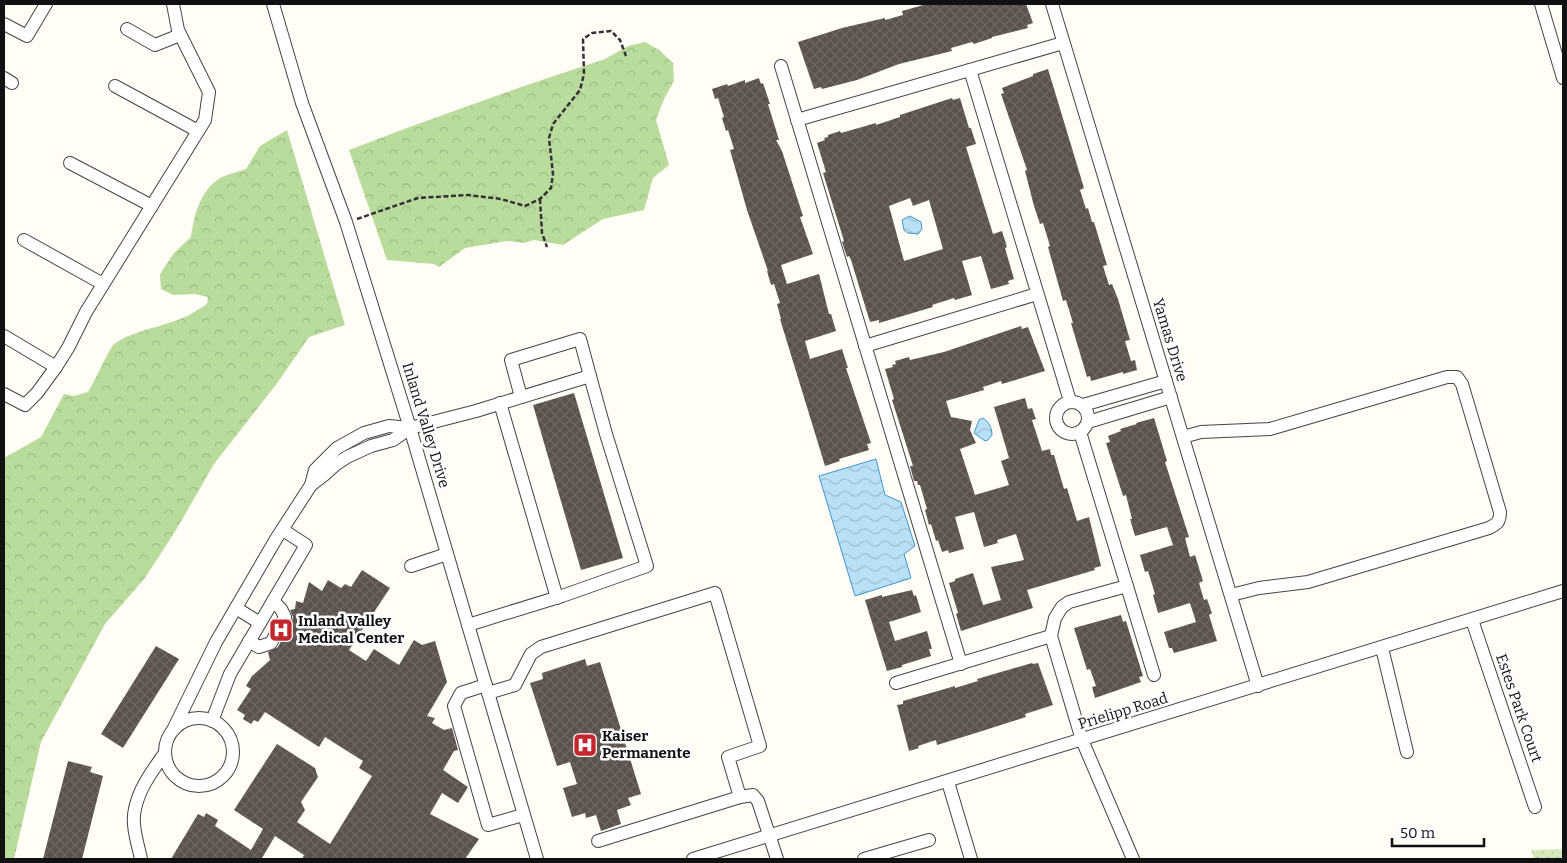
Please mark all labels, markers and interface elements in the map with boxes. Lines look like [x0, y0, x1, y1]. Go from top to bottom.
street label: Yamas Drive [1149, 296, 1191, 384]
street label: Inland Valley Drive [398, 360, 454, 490]
place label: Inland Valley Medical Center [298, 612, 404, 647]
hospital icon: Inland Valley Medical Center [268, 617, 294, 643]
street label: Estes Park Court [1492, 651, 1546, 765]
street label: Prielipp Road [1076, 689, 1170, 733]
place label: Kaiser Permanente [602, 727, 690, 762]
hospital icon: Kaiser Permanente [572, 732, 598, 758]
scale bar [1392, 816, 1484, 848]
text: 50 m [1400, 824, 1436, 842]

